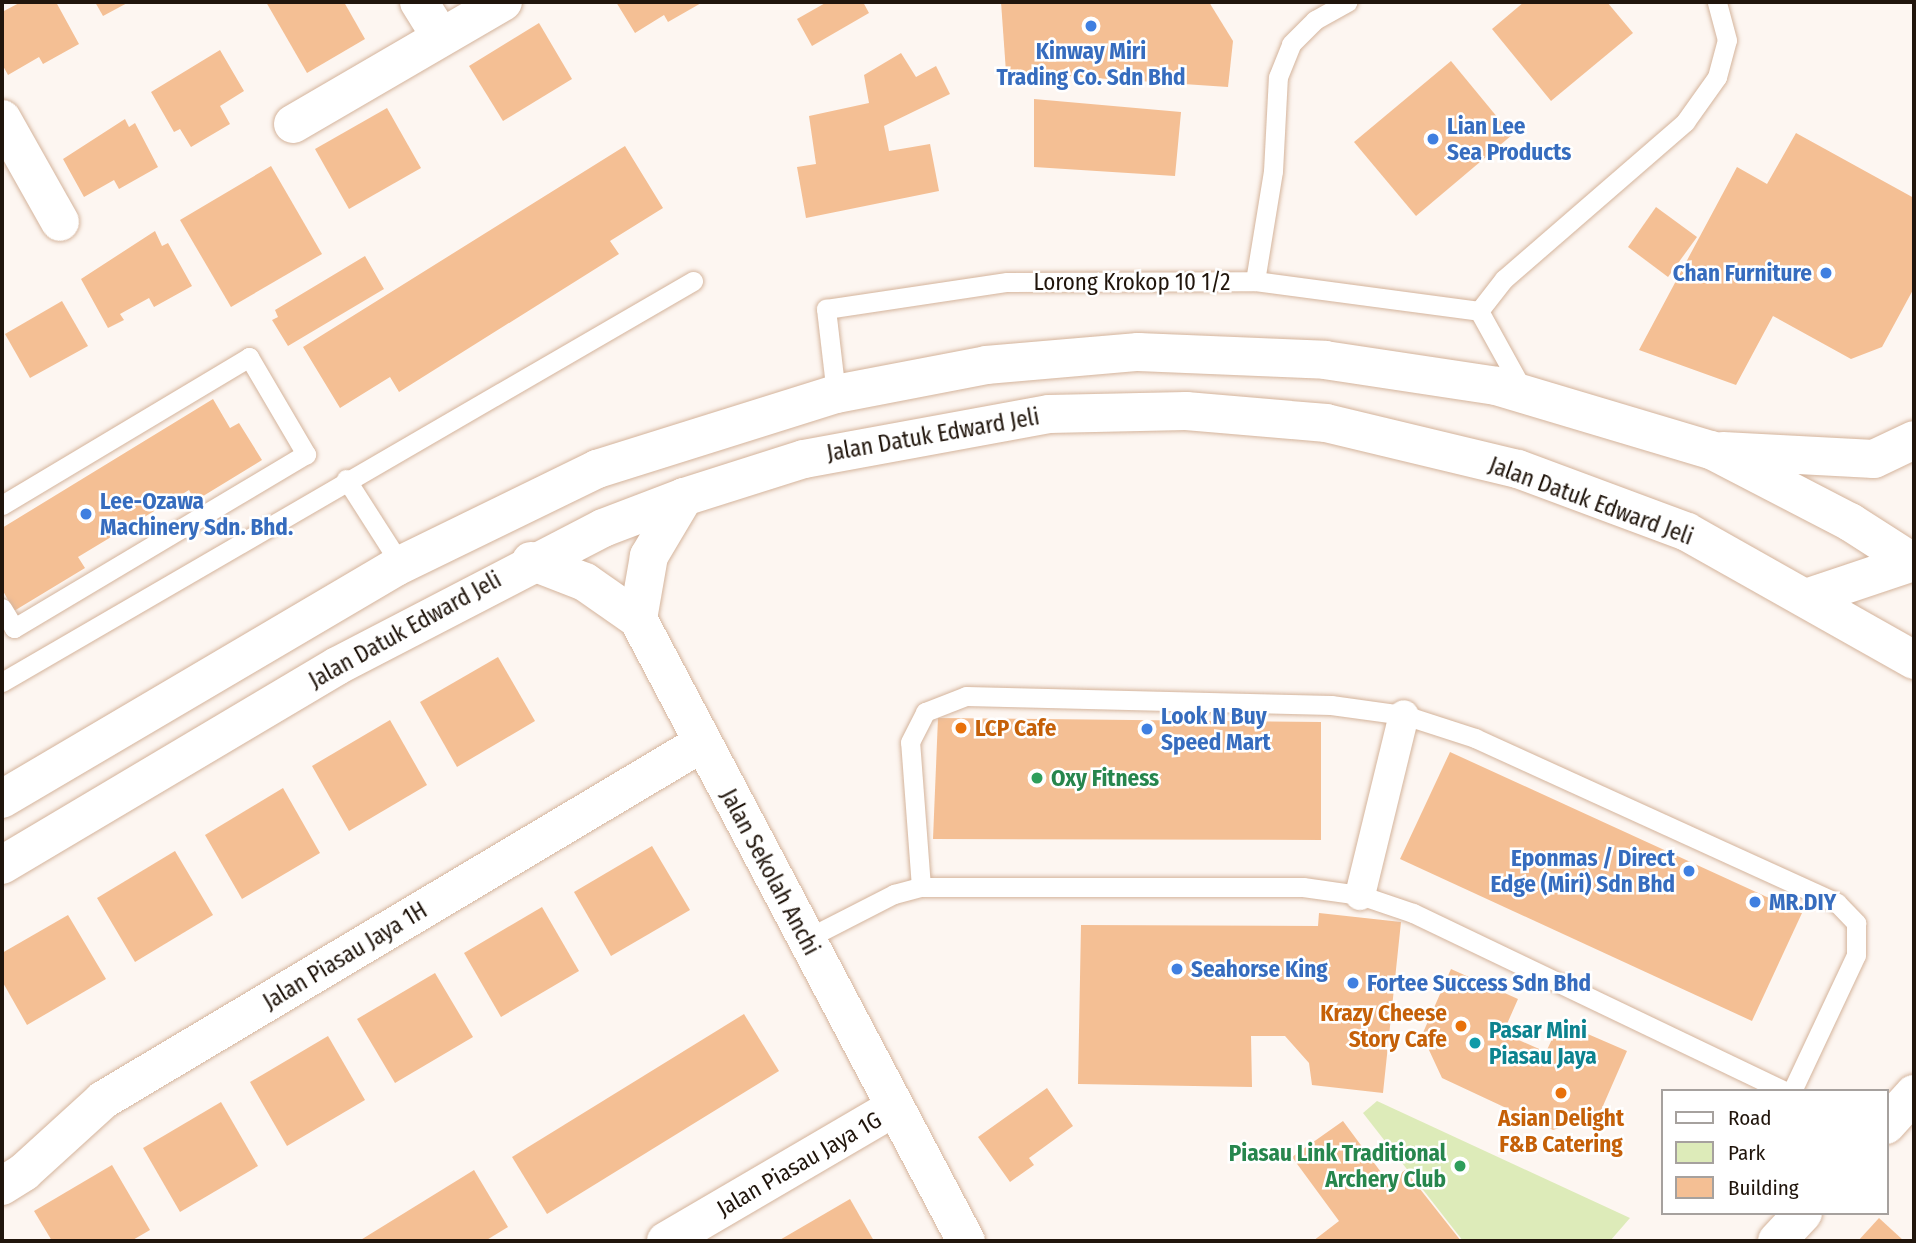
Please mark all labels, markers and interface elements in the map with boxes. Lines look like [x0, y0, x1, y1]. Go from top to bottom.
marker: Kinway Miri Trading Co. Sdn Bhd [1083, 18, 1099, 34]
place label: Kinway Miri Trading Co. Sdn Bhd [997, 37, 1185, 91]
place label: Lian Lee Sea Products [1447, 112, 1571, 166]
marker: Lian Lee Sea Products [1425, 131, 1441, 147]
place label: Chan Furniture [1673, 259, 1812, 287]
marker: Chan Furniture [1818, 265, 1834, 281]
street label: Lorong Krokop 10 1/2 [1034, 268, 1230, 296]
street label: Jalan Datuk Edward Jeli [825, 403, 1041, 467]
street label: Jalan Datuk Edward Jeli [1485, 451, 1697, 551]
place label: Lee-Ozawa Machinery Sdn. Bhd. [100, 487, 293, 541]
marker: Lee-Ozawa Machinery Sdn. Bhd. [78, 506, 94, 522]
street label: Jalan Datuk Edward Jeli [304, 566, 506, 694]
place label: Look N Buy Speed Mart [1161, 702, 1271, 756]
place label: LCP Cafe [975, 714, 1056, 742]
marker: LCP Cafe [953, 720, 969, 736]
marker: Look N Buy Speed Mart [1139, 721, 1155, 737]
place label: Oxy Fitness [1051, 764, 1159, 792]
marker: Oxy Fitness [1029, 770, 1045, 786]
street label: Jalan Sekolah Anchi [715, 784, 825, 960]
place label: Eponmas / Direct Edge (Miri) Sdn Bhd [1490, 844, 1675, 898]
marker: Eponmas / Direct Edge (Miri) Sdn Bhd [1681, 863, 1697, 879]
place label: MR.DIY [1769, 888, 1836, 916]
marker: MR.DIY [1747, 894, 1763, 910]
street label: Jalan Piasau Jaya 1H [258, 896, 432, 1016]
place label: Seahorse King [1191, 955, 1328, 983]
marker: Seahorse King [1169, 961, 1185, 977]
place label: Fortee Success Sdn Bhd [1367, 969, 1591, 997]
marker: Fortee Success Sdn Bhd [1345, 975, 1361, 991]
place label: Krazy Cheese Story Cafe [1320, 999, 1447, 1053]
place label: Pasar Mini Piasau Jaya [1489, 1016, 1597, 1070]
marker: Krazy Cheese Story Cafe [1453, 1018, 1469, 1034]
marker: Pasar Mini Piasau Jaya [1467, 1035, 1483, 1051]
marker: Asian Delight F&B Catering [1553, 1085, 1569, 1101]
legend [1660, 1089, 1888, 1215]
place label: Asian Delight F&B Catering [1498, 1104, 1624, 1158]
text: Road [1728, 1105, 1772, 1131]
street label: Jalan Piasau Jaya 1G [712, 1106, 886, 1222]
place label: Piasau Link Traditional Archery Club [1229, 1139, 1446, 1193]
text: Park [1728, 1140, 1765, 1166]
marker: Piasau Link Traditional Archery Club [1452, 1158, 1468, 1174]
text: Building [1728, 1175, 1799, 1201]

